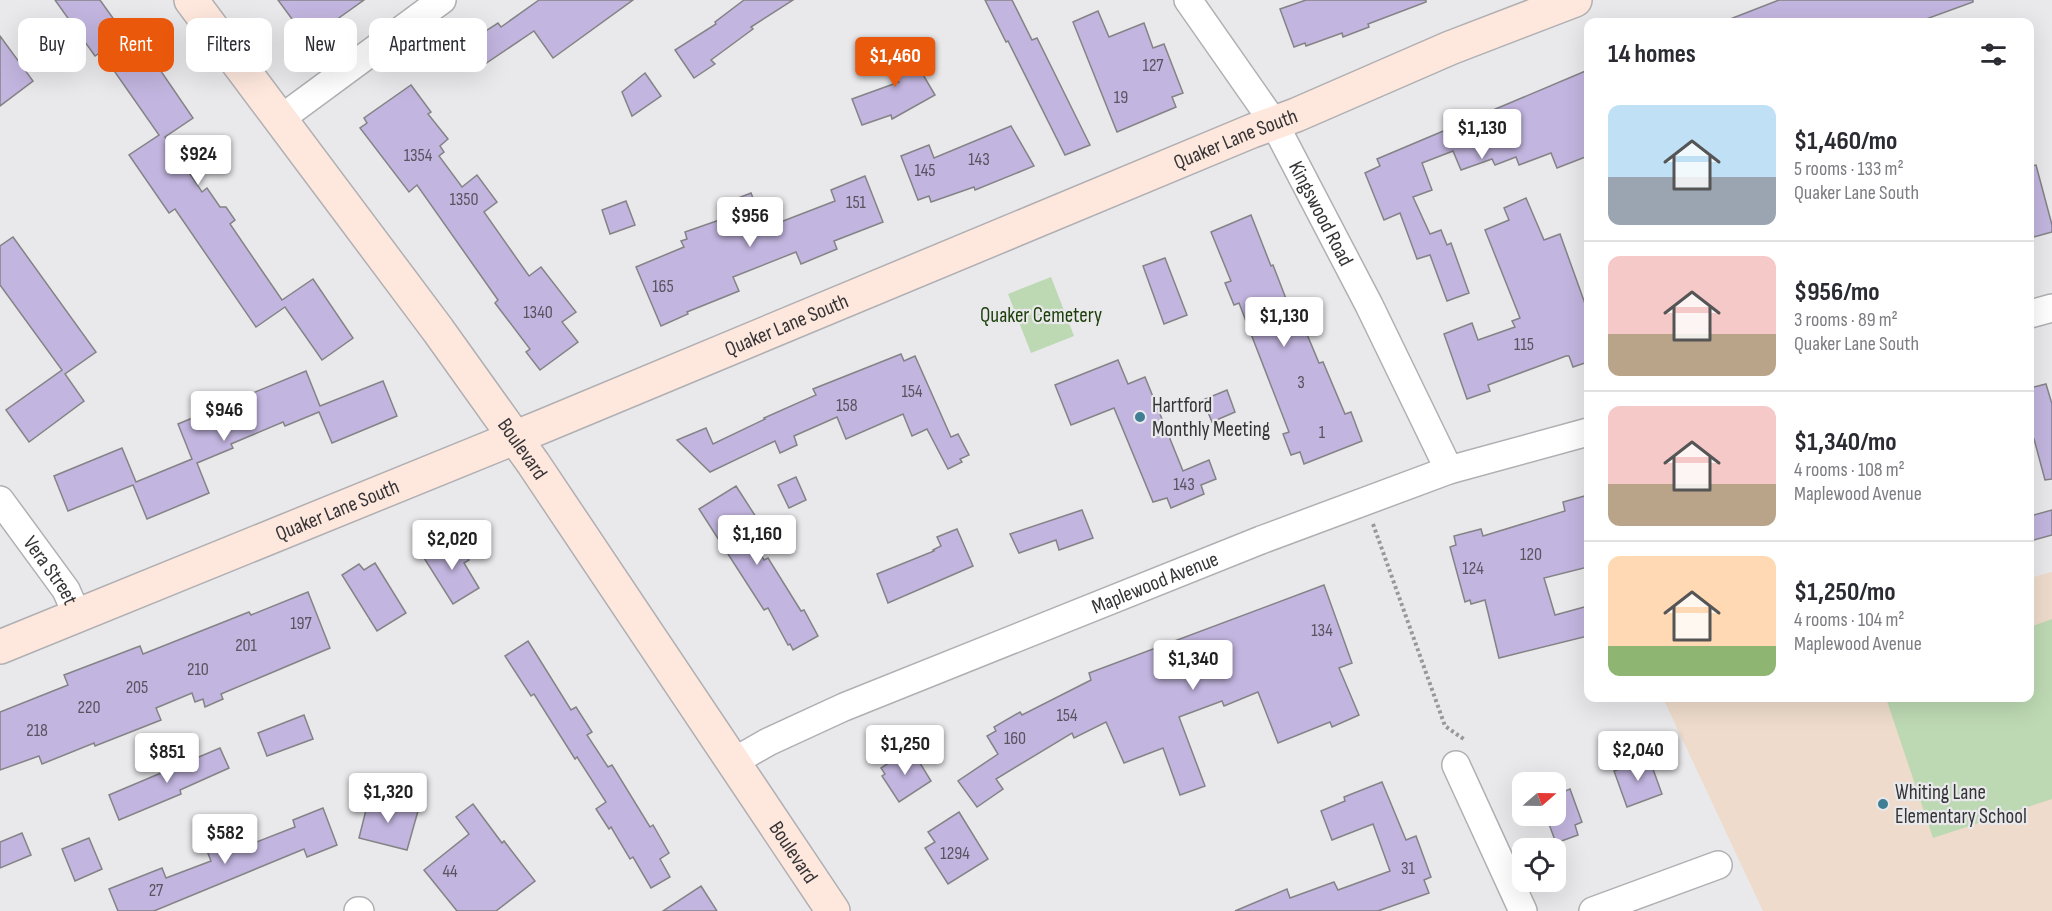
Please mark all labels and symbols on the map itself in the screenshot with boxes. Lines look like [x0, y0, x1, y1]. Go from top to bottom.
pin: $1,460 [846, 37, 944, 88]
house number: 127 [1142, 55, 1164, 76]
house number: 19 [1114, 87, 1128, 108]
street label: Quaker Lane South [1170, 103, 1301, 175]
pin: $1,130 [1433, 109, 1531, 160]
pin: $924 [162, 135, 234, 186]
house number: 1354 [404, 145, 433, 166]
house number: 143 [968, 149, 990, 170]
street label: Kingswood Road [1283, 157, 1358, 270]
house number: 145 [914, 160, 936, 181]
house number: 1350 [449, 189, 479, 210]
house number: 151 [846, 192, 867, 213]
pin: $956 [714, 197, 786, 248]
house number: 165 [652, 276, 674, 297]
street label: Quaker Lane South [721, 288, 852, 362]
pin: $1,130 [1235, 297, 1333, 348]
house number: 1340 [523, 302, 553, 323]
park label: Quaker Cemetery [980, 303, 1102, 328]
house number: 115 [1514, 334, 1534, 355]
house number: 3 [1297, 372, 1305, 393]
house number: 154 [901, 381, 923, 402]
pin: $946 [188, 391, 260, 442]
place label: Hartford Monthly Meeting [1152, 393, 1270, 442]
house number: 158 [836, 395, 858, 416]
marker: Hartford Monthly Meeting [1133, 410, 1147, 424]
street label: Boulevard [492, 413, 552, 484]
house number: 1 [1319, 422, 1326, 443]
street label: Quaker Lane South [272, 474, 403, 547]
house number: 143 [1173, 474, 1195, 495]
pin: $1,160 [708, 515, 806, 566]
pin: $2,020 [403, 520, 501, 571]
street label: Vera Street [18, 531, 83, 609]
house number: 120 [1520, 544, 1542, 565]
street label: Maplewood Avenue [1088, 546, 1222, 619]
house number: 124 [1462, 558, 1484, 579]
house number: 197 [290, 613, 313, 634]
house number: 134 [1311, 620, 1333, 641]
house number: 201 [235, 635, 258, 656]
pin: $1,340 [1144, 640, 1242, 691]
house number: 210 [187, 659, 209, 680]
house number: 205 [126, 677, 148, 698]
house number: 220 [78, 697, 100, 718]
house number: 154 [1056, 705, 1078, 726]
house number: 218 [26, 720, 48, 741]
pin: $1,250 [856, 725, 954, 776]
house number: 160 [1004, 728, 1026, 749]
pin: $2,040 [1589, 731, 1687, 782]
pin: $851 [131, 733, 203, 784]
north arrow [1512, 772, 1566, 826]
pin: $1,320 [339, 773, 437, 824]
place label: Whiting Lane Elementary School [1895, 780, 2027, 829]
marker: Whiting Lane Elementary School [1876, 797, 1890, 811]
pin: $582 [189, 814, 261, 865]
street label: Boulevard [763, 817, 823, 888]
house number: 1294 [940, 843, 970, 864]
house number: 31 [1401, 858, 1416, 879]
house number: 44 [442, 861, 458, 882]
house number: 27 [149, 880, 164, 901]

